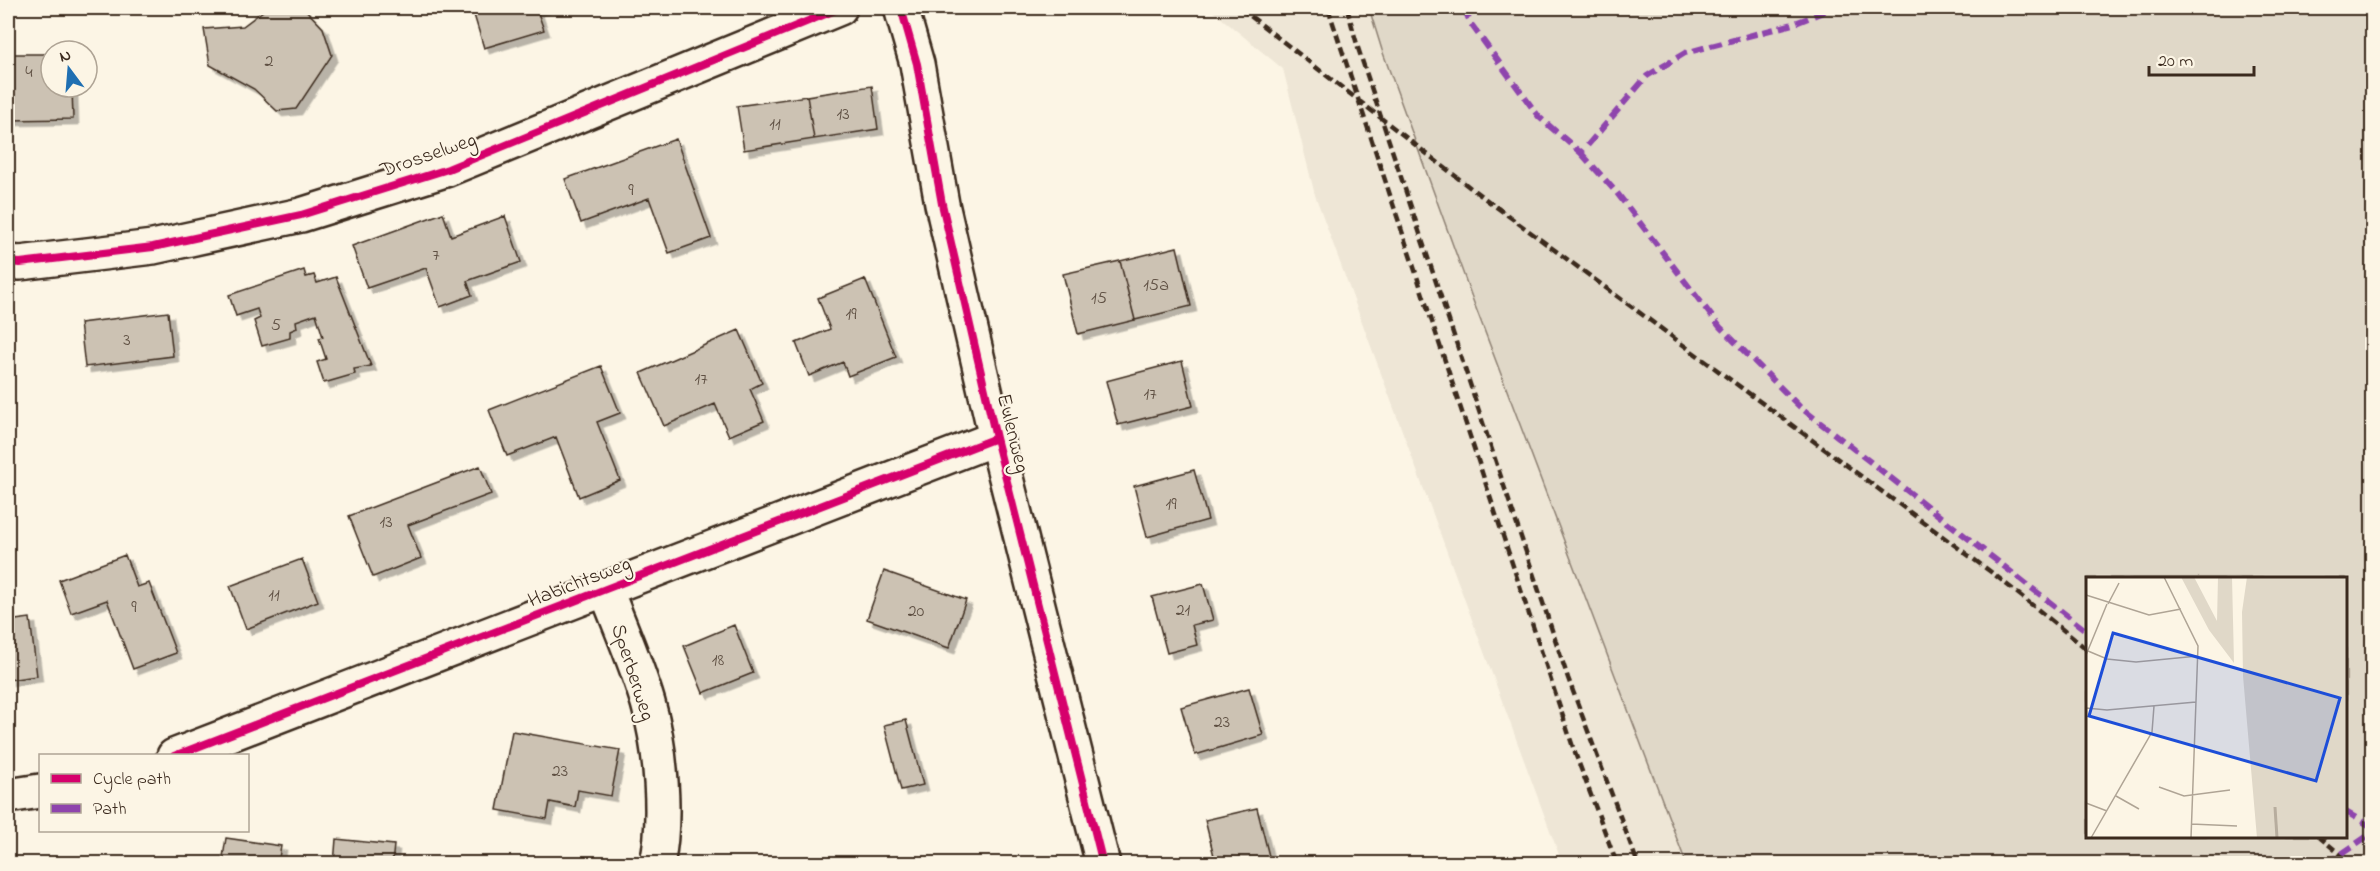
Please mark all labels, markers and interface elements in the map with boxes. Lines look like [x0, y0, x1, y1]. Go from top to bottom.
north arrow [39, 39, 99, 99]
scale bar [2149, 39, 2254, 77]
text: N [57, 43, 74, 70]
house number: 2 [265, 49, 274, 75]
text: 20 m [2158, 49, 2193, 75]
house number: 4 [25, 60, 33, 86]
house number: 13 [836, 102, 850, 128]
house number: 11 [769, 112, 781, 138]
street label: Drosselweg [376, 125, 481, 189]
house number: 9 [628, 178, 634, 204]
house number: 7 [432, 243, 440, 269]
house number: 15a [1143, 273, 1169, 299]
house number: 15 [1091, 286, 1107, 312]
house number: 19 [845, 302, 857, 328]
house number: 5 [271, 313, 281, 339]
house number: 3 [123, 328, 131, 354]
house number: 17 [694, 367, 708, 393]
house number: 17 [1143, 382, 1157, 408]
street label: Eulenweg [986, 391, 1036, 477]
house number: 19 [1165, 492, 1177, 518]
house number: 13 [379, 510, 393, 536]
street label: Habichtsweg [524, 549, 636, 618]
inset map [2086, 577, 2347, 838]
house number: 11 [268, 583, 280, 609]
house number: 9 [131, 595, 137, 621]
house number: 21 [1176, 598, 1191, 624]
house number: 20 [908, 599, 925, 625]
street label: Sperberweg [600, 620, 662, 726]
house number: 18 [712, 648, 724, 674]
house number: 23 [1214, 710, 1230, 736]
legend [39, 754, 249, 832]
house number: 23 [552, 759, 568, 785]
text: Cycle path [93, 767, 171, 793]
text: Path [93, 797, 127, 823]

